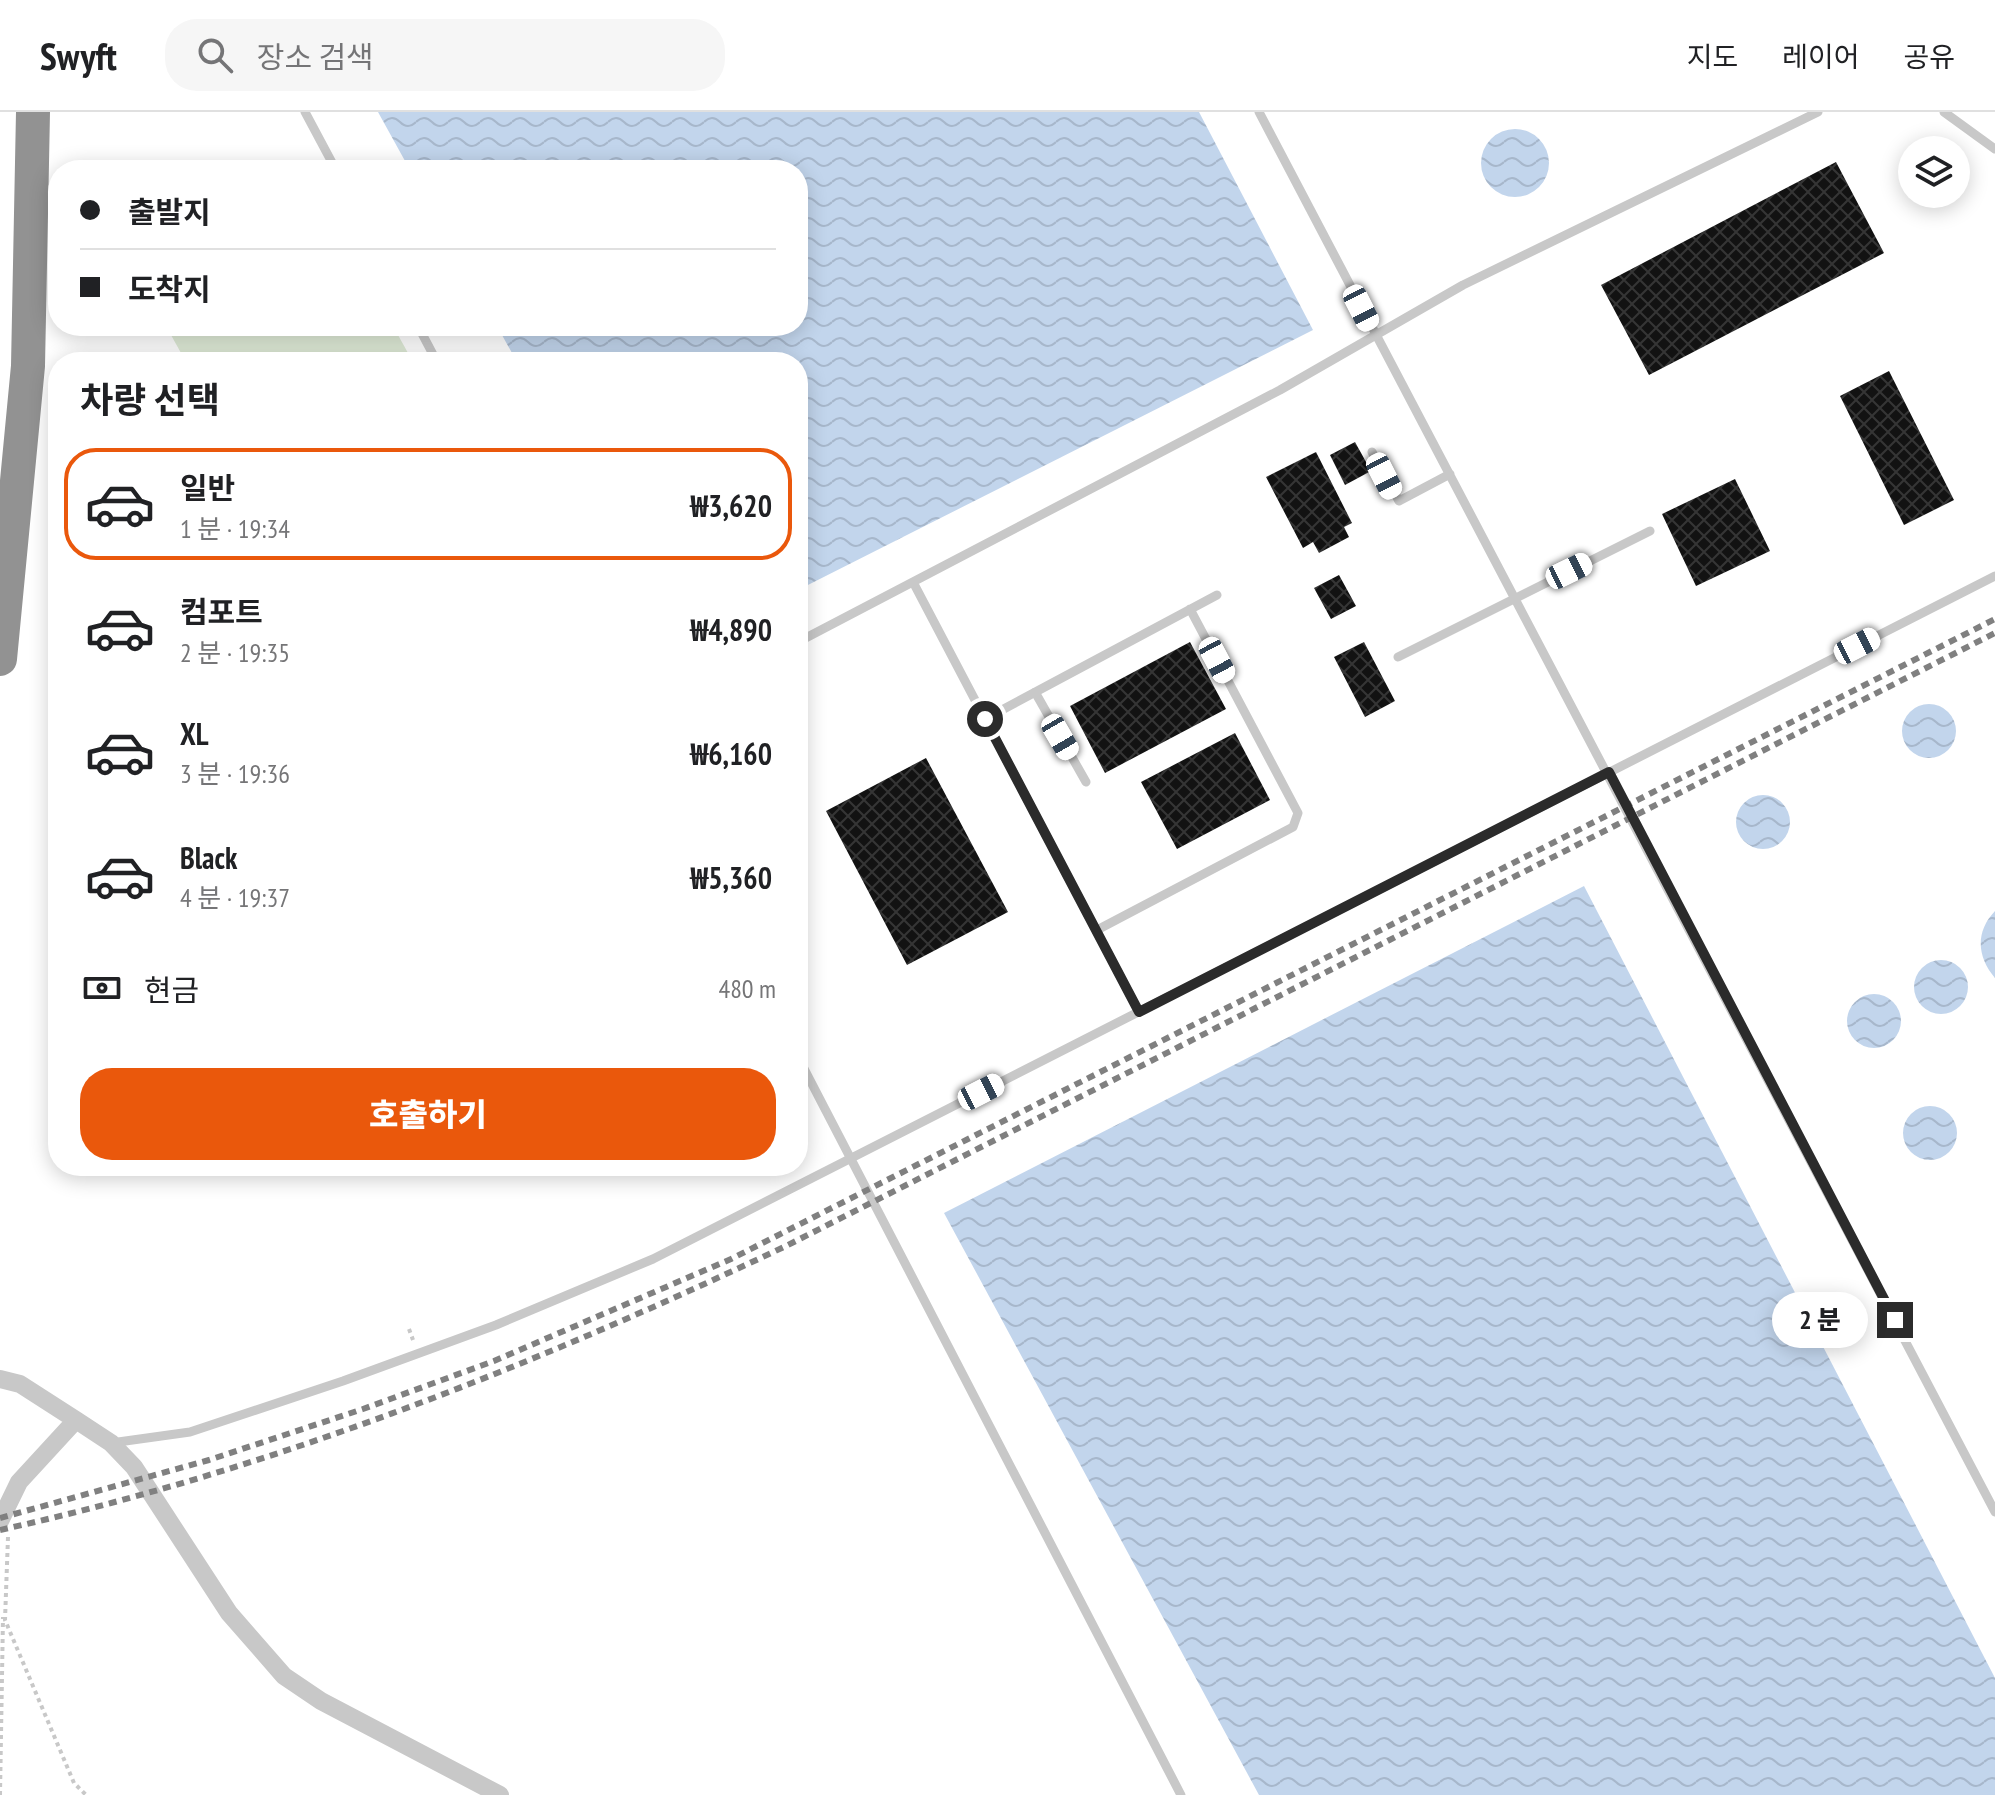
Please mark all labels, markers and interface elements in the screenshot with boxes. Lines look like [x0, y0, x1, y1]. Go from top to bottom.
search box [165, 19, 725, 91]
text: Swyft [40, 31, 117, 80]
icon: search [193, 33, 237, 77]
text: 장소 검색 [257, 37, 374, 76]
text: 지도 [1687, 38, 1738, 75]
text: 레이어 [1782, 38, 1859, 75]
text: 공유 [1903, 38, 1955, 75]
map controls [1898, 136, 1970, 208]
button: layers [1898, 136, 1970, 208]
text: 출발지 [128, 192, 211, 231]
text: 도착지 [128, 269, 211, 308]
car [1339, 281, 1383, 335]
text: 차량 선택 [80, 376, 220, 423]
car [1362, 449, 1406, 503]
icon: car [84, 468, 156, 540]
text: 일반 [180, 468, 235, 507]
text: ₩3,620 [690, 486, 772, 525]
text: 1 분 · 19:34 [180, 512, 290, 545]
car [1542, 550, 1596, 592]
icon: car [84, 592, 156, 664]
text: 컴포트 [180, 592, 263, 631]
text: ₩4,890 [690, 610, 772, 649]
car [1830, 624, 1884, 668]
car [1195, 633, 1239, 687]
text: 2 분 · 19:35 [180, 636, 290, 669]
route start [967, 701, 1003, 737]
car [1038, 710, 1082, 764]
text: XL [180, 714, 209, 753]
icon: car [84, 716, 156, 788]
text: ₩6,160 [690, 734, 772, 773]
text: 3 분 · 19:36 [180, 757, 290, 790]
text: Black [180, 838, 237, 877]
icon: car [84, 840, 156, 912]
text: ₩5,360 [690, 858, 772, 897]
text: 4 분 · 19:37 [180, 881, 290, 914]
icon: cash [80, 966, 124, 1010]
text: 현금 [144, 970, 199, 1009]
text: 480 m [718, 972, 776, 1005]
button: 호출하기 [80, 1068, 776, 1160]
car [954, 1070, 1008, 1114]
callout: 2 분 [1771, 1292, 1867, 1348]
route end [1877, 1302, 1913, 1338]
text: 2 분 [1799, 1303, 1841, 1336]

